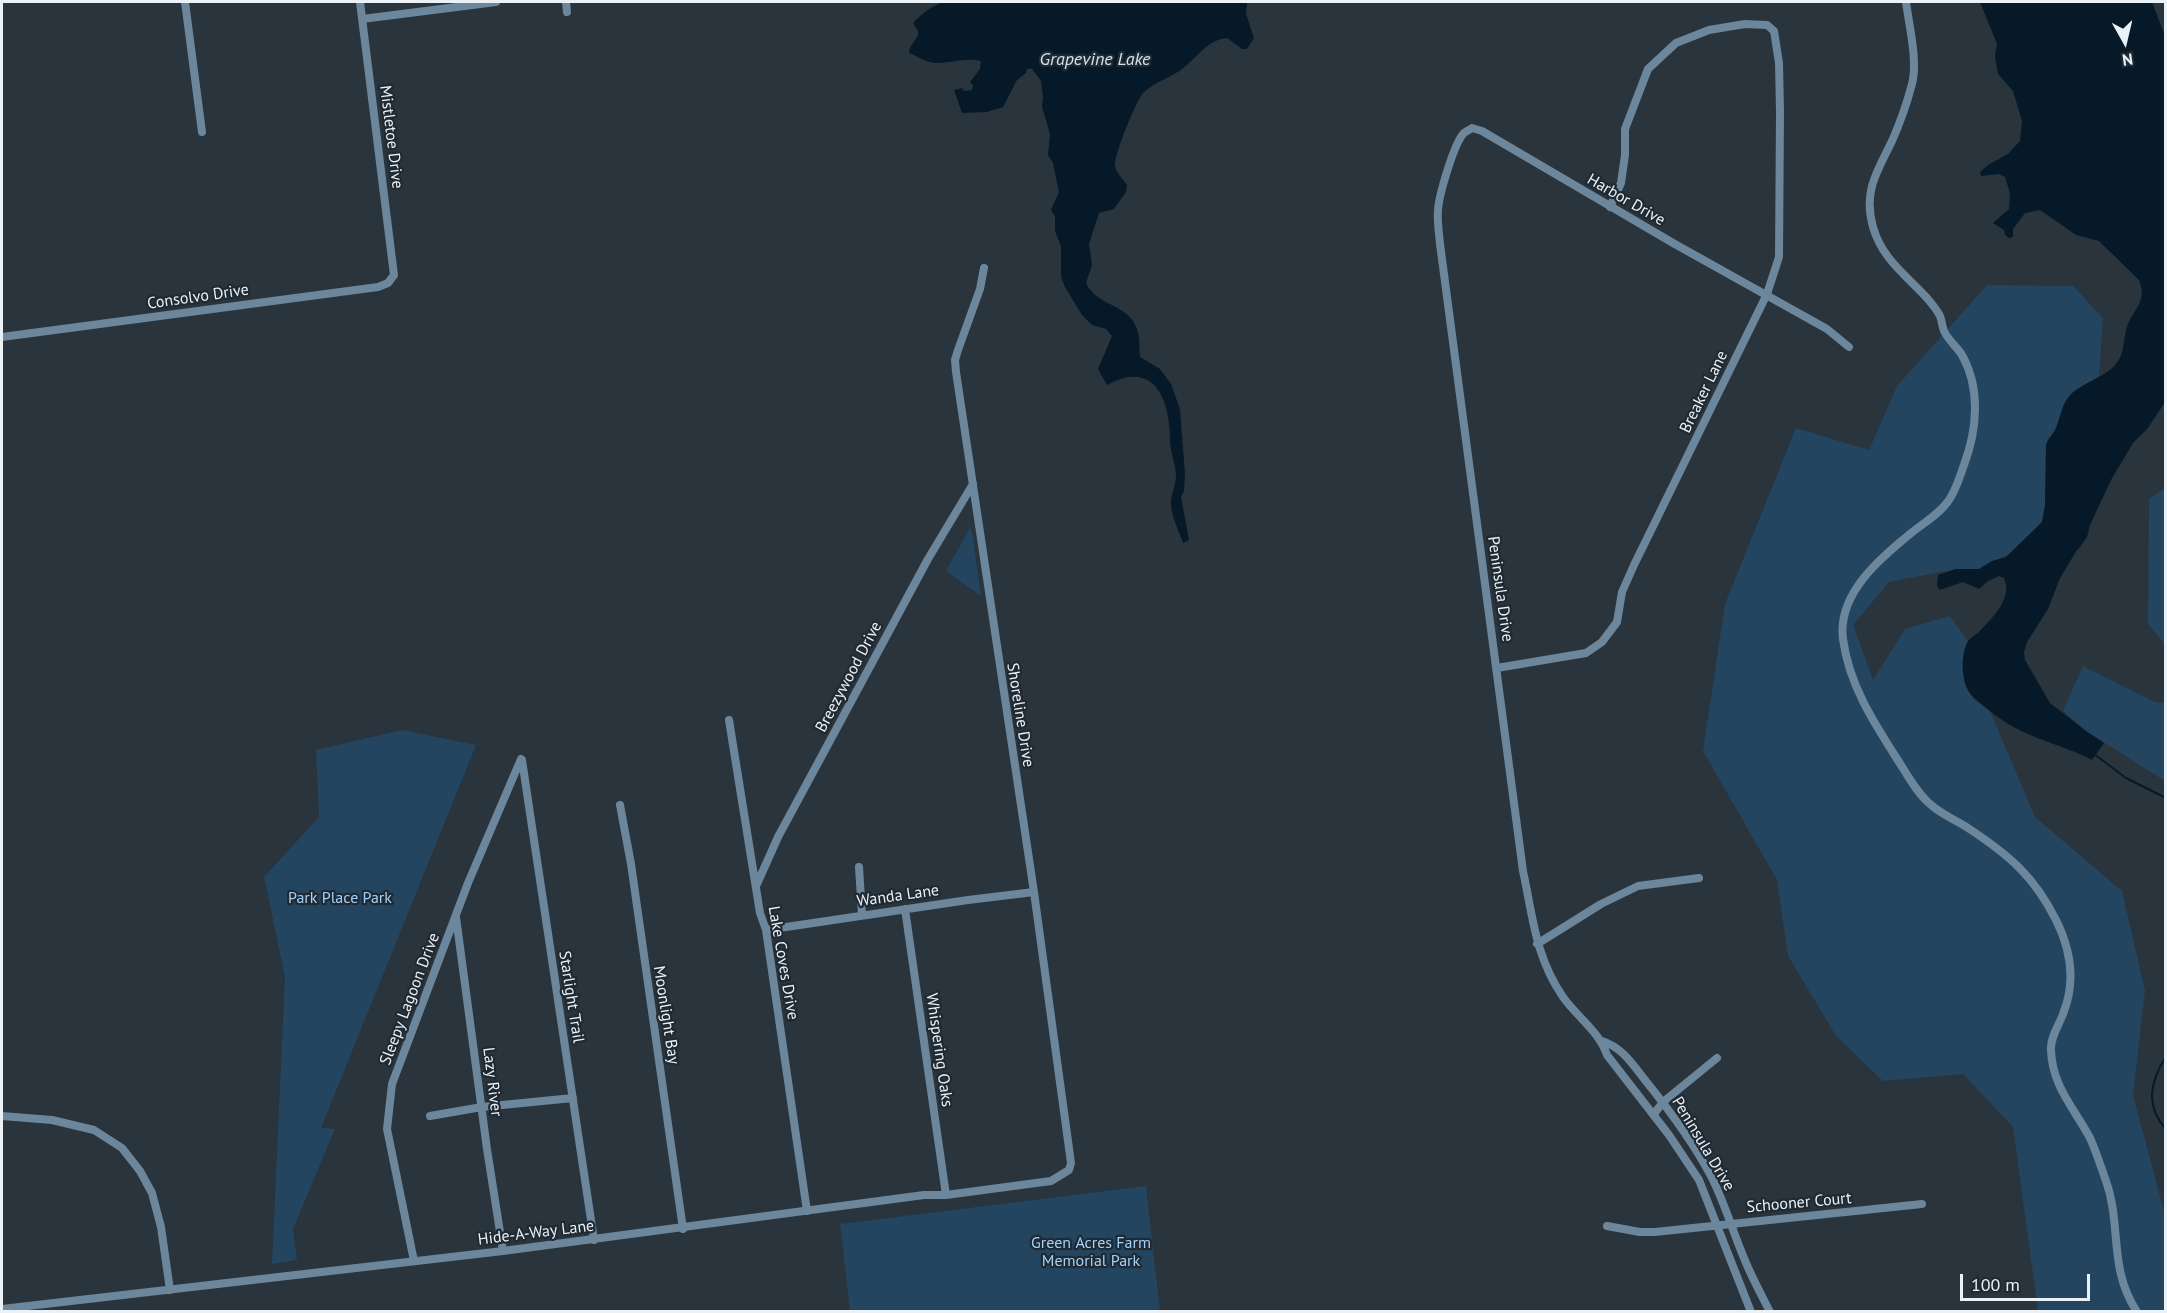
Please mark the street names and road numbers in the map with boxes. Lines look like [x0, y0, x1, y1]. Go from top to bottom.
street label: Mistletoe Drive [375, 84, 407, 190]
street label: Harbor Drive [1584, 170, 1668, 230]
street label: Consolvo Drive [146, 280, 250, 314]
street label: Breaker Lane [1676, 348, 1732, 436]
street label: Peninsula Drive [1483, 535, 1517, 643]
street label: Breezywood Drive [812, 618, 886, 736]
street label: Shoreline Drive [1002, 661, 1038, 769]
street label: Wanda Lane [856, 881, 940, 911]
street label: Lake Coves Drive [764, 905, 802, 1021]
street label: Sleepy Lagoon Drive [376, 930, 444, 1068]
street label: Starlight Trail [554, 950, 588, 1044]
street label: Moonlight Bay [649, 964, 683, 1066]
street label: Whispering Oaks [922, 992, 956, 1108]
street label: Lazy River [478, 1046, 506, 1118]
street label: Peninsula Drive [1667, 1093, 1739, 1195]
street label: Schooner Court [1746, 1189, 1852, 1217]
street label: Hide-A-Way Lane [477, 1216, 595, 1250]

